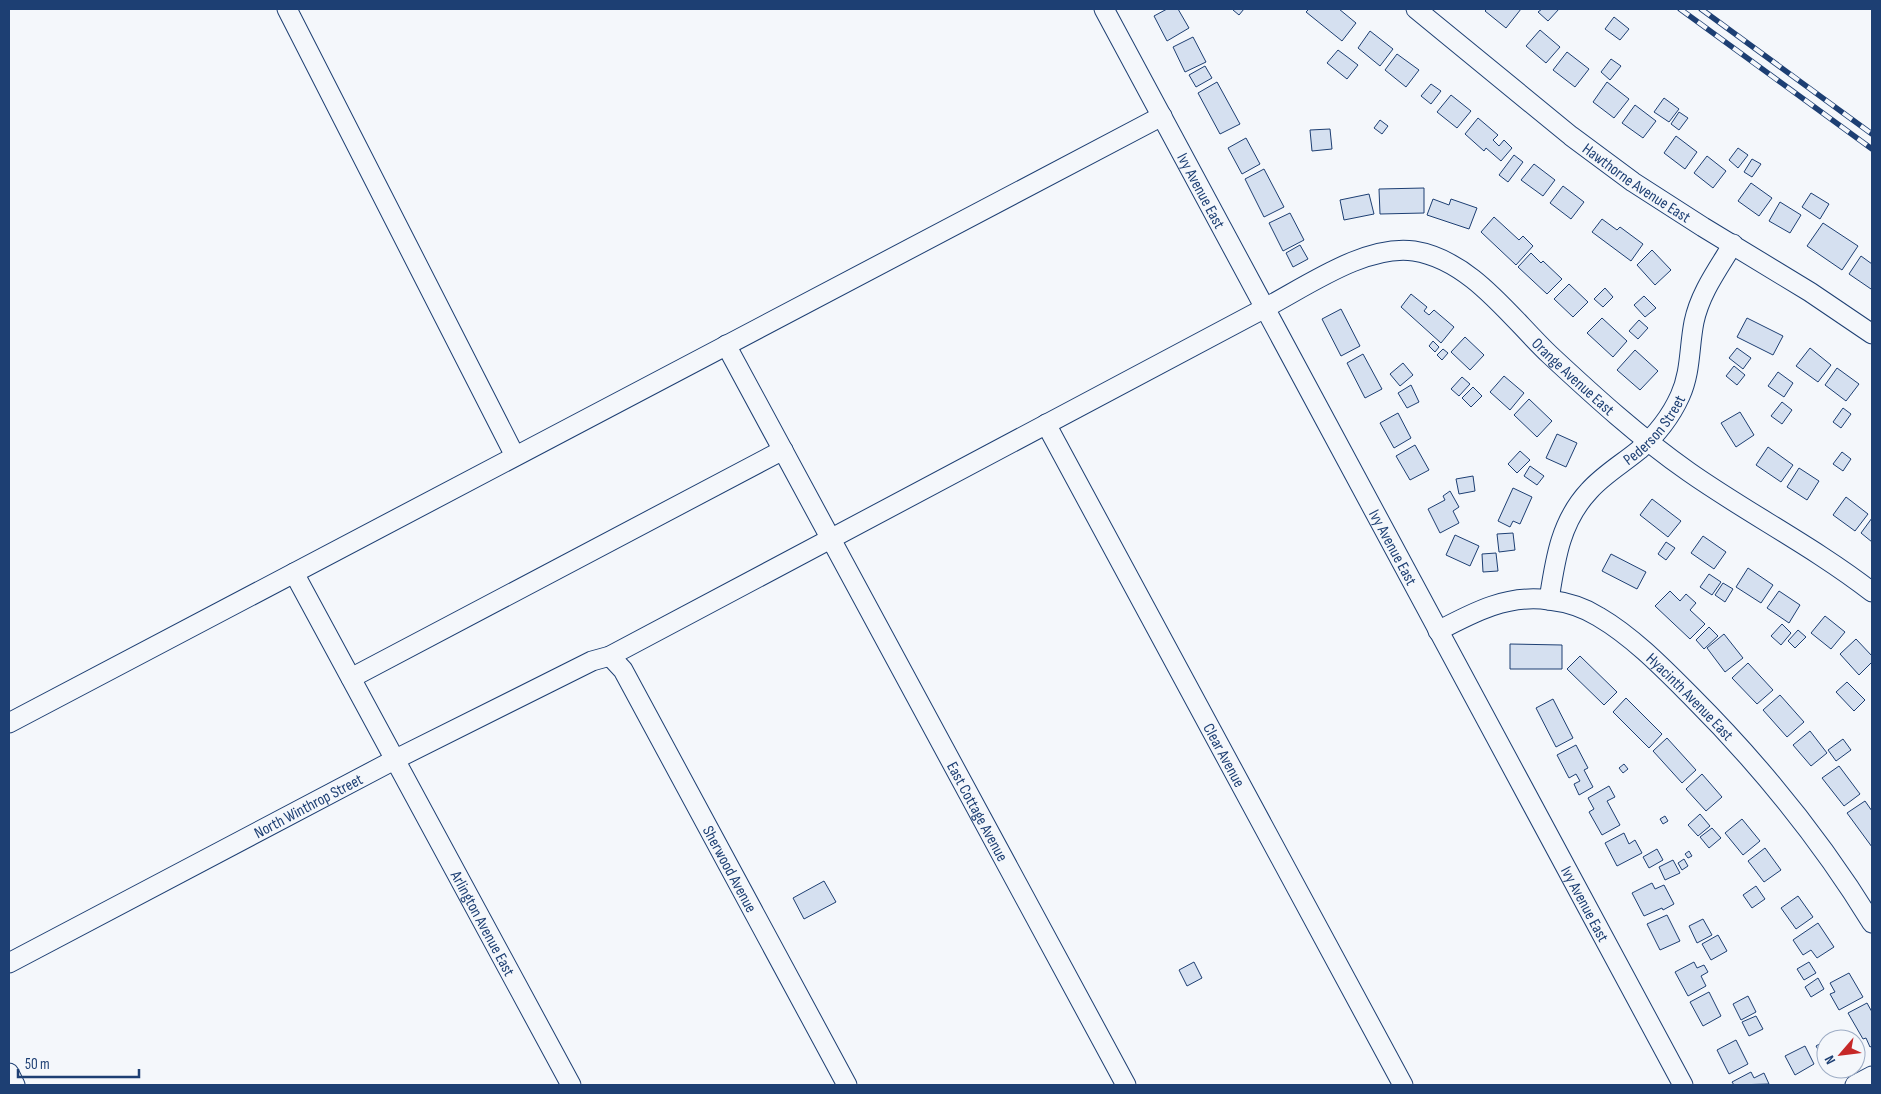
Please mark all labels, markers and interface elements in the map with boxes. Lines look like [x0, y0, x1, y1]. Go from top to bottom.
street label: Hawthorne Avenue East [1578, 140, 1694, 227]
street label: Ivy Avenue East [1172, 150, 1228, 232]
street label: Orange Avenue East [1527, 335, 1618, 420]
street label: Pederson Street [1620, 392, 1690, 470]
street label: Ivy Avenue East [1364, 507, 1420, 589]
street label: Hyacinth Avenue East [1642, 650, 1737, 745]
street label: Clear Avenue [1198, 720, 1248, 791]
street label: East Cottage Avenue [942, 759, 1011, 865]
street label: North Winthrop Street [251, 770, 366, 843]
street label: Sherwood Avenue [698, 823, 760, 916]
street label: Ivy Avenue East [1556, 863, 1612, 946]
street label: Arlington Avenue East [445, 867, 518, 980]
north arrow [1816, 1029, 1866, 1079]
scale bar [18, 1046, 139, 1078]
text: N [1821, 1053, 1839, 1067]
text: 50 m [25, 1055, 50, 1074]

